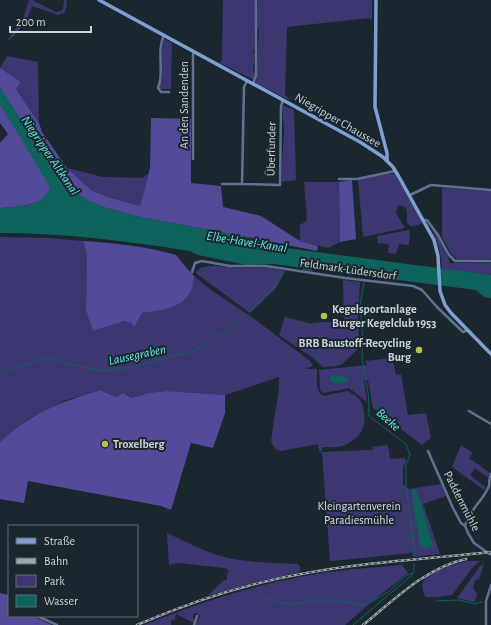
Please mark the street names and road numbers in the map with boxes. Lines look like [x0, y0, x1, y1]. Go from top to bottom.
street label: An den Sandenden [178, 61, 190, 149]
street label: Niegripper Chaussee [293, 91, 383, 149]
street label: Überfunder [264, 121, 277, 176]
street label: Feldmark-Lüdersdorf [299, 256, 398, 282]
street label: Paddenmühle [442, 469, 482, 533]

